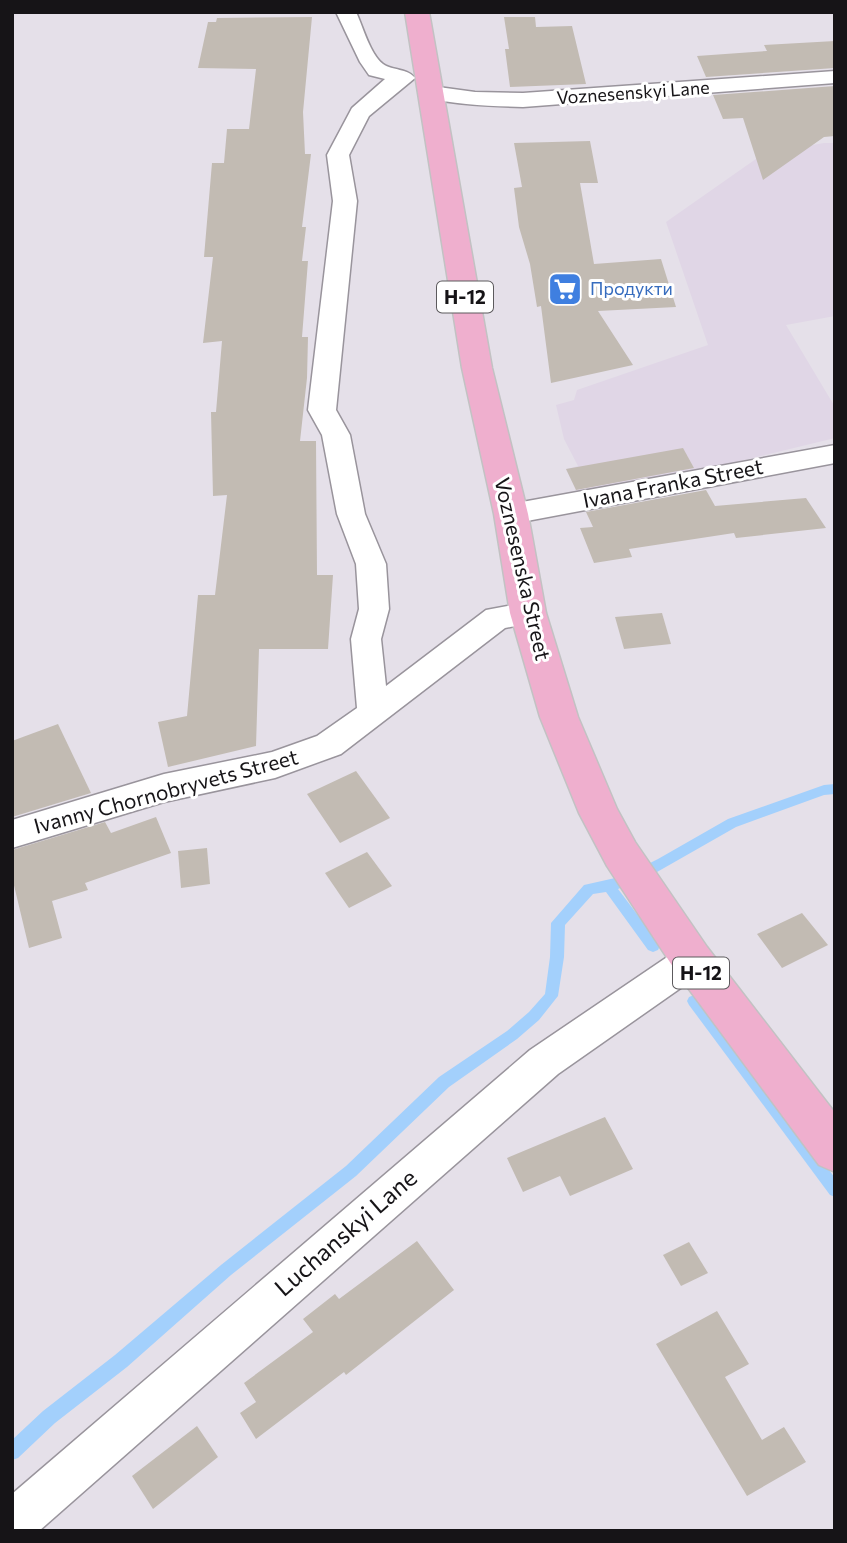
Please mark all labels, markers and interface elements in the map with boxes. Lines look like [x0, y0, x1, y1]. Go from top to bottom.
street label: Voznesenskyi Lane [556, 76, 710, 108]
supermarket icon: Продукти [546, 270, 584, 308]
place label: Продукти [590, 277, 673, 299]
road number: Н-12 [437, 282, 493, 312]
street label: Ivana Franka Street [580, 453, 765, 512]
street label: Voznesenska Street [490, 475, 557, 663]
street label: Ivanny Chornobryvets Street [31, 743, 301, 838]
road number: Н-12 [673, 958, 729, 988]
street label: Luchanskyi Lane [268, 1162, 422, 1301]

